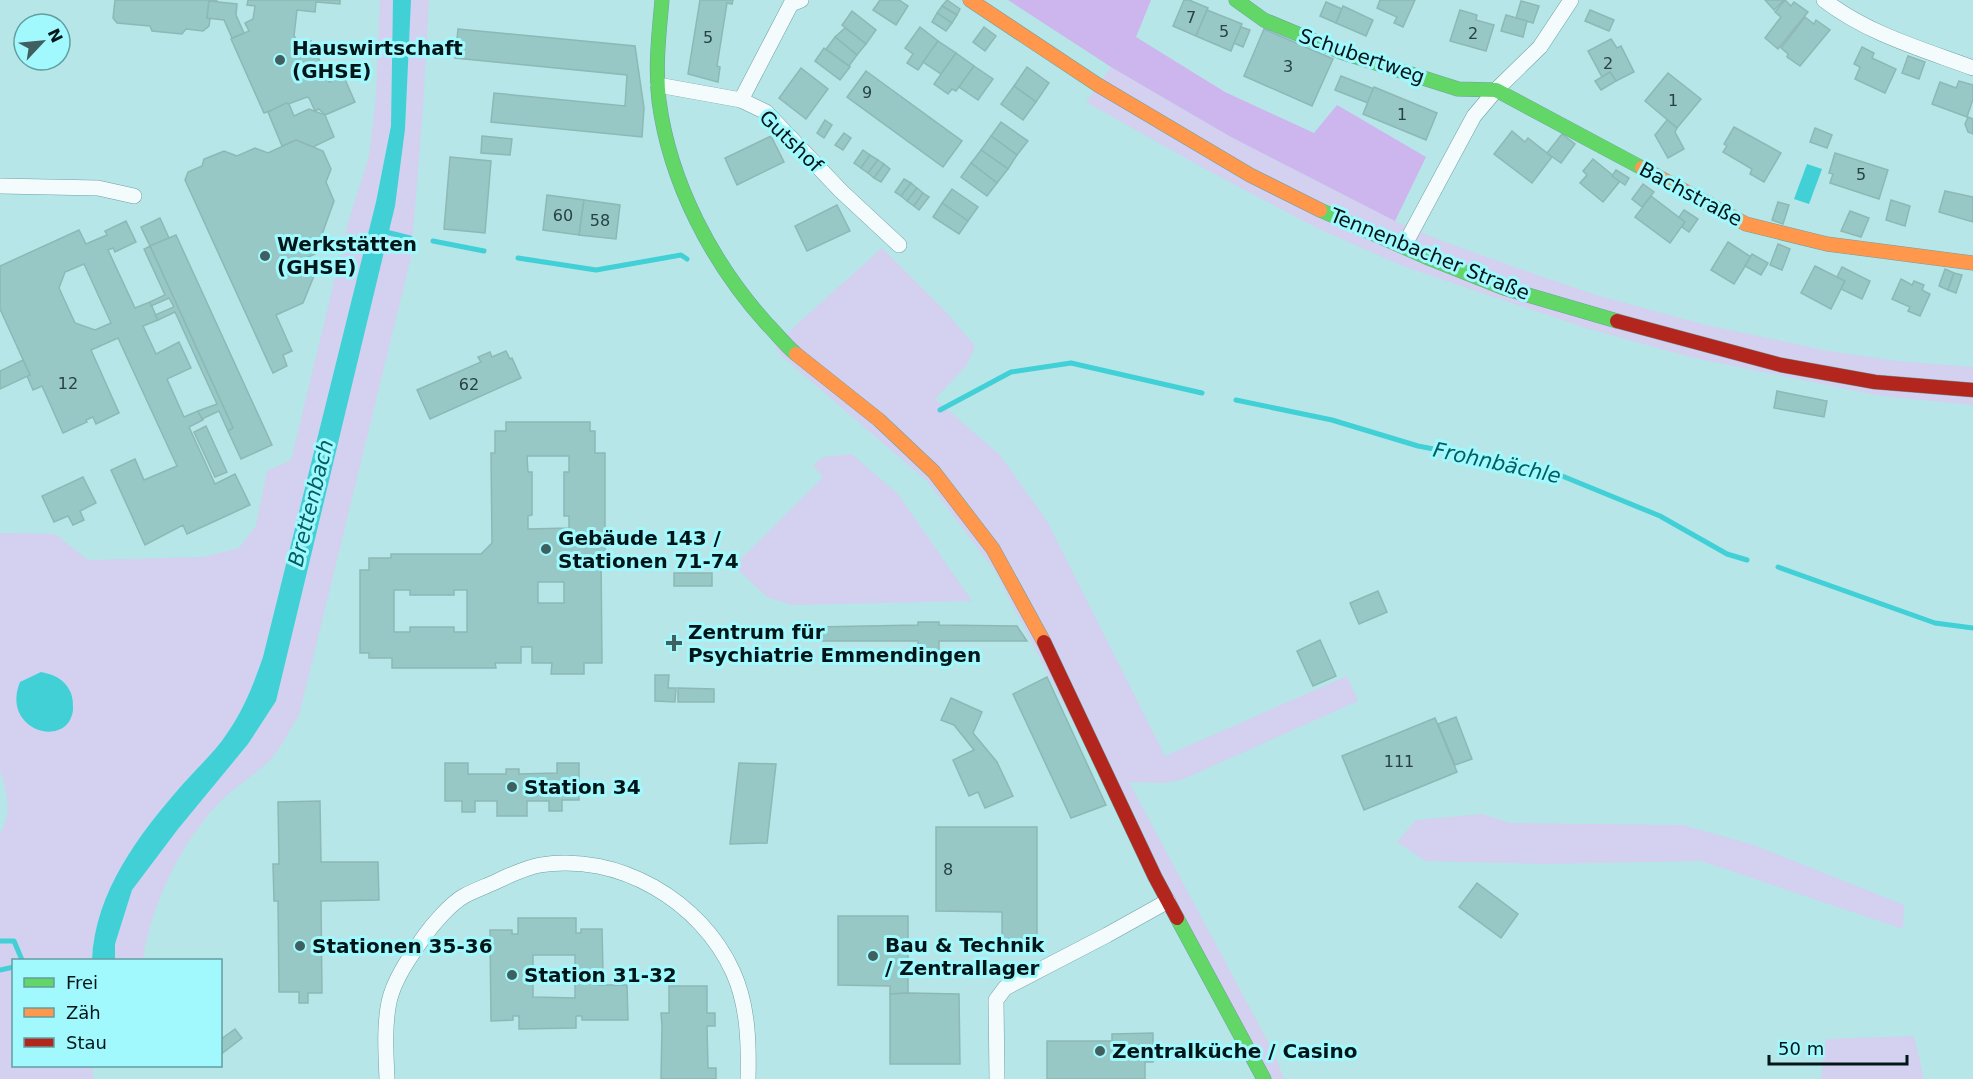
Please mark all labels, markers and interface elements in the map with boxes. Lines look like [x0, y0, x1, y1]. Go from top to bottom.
house number: 7 [1186, 8, 1196, 27]
north arrow [12, 12, 72, 72]
house number: 5 [1219, 22, 1229, 41]
street label: Schubertweg [1296, 23, 1428, 89]
house number: 2 [1468, 24, 1478, 43]
text: N [44, 25, 67, 46]
house number: 5 [703, 28, 713, 47]
place label: Hauswirtschaft (GHSE) [292, 36, 463, 83]
marker: Hauswirtschaft (GHSE) [273, 53, 287, 67]
house number: 2 [1603, 54, 1613, 73]
house number: 3 [1283, 57, 1293, 76]
house number: 9 [862, 83, 872, 102]
house number: 1 [1668, 91, 1678, 110]
street label: Gutshof [754, 105, 828, 178]
house number: 1 [1397, 105, 1407, 124]
street label: Bachstraße [1635, 157, 1747, 231]
house number: 5 [1856, 165, 1866, 184]
street label: Tennenbacher Straße [1326, 203, 1533, 305]
house number: 60 [553, 206, 573, 225]
house number: 58 [590, 211, 610, 230]
place label: Werkstätten (GHSE) [277, 232, 417, 279]
marker: Werkstätten (GHSE) [258, 249, 272, 263]
house number: 12 [58, 374, 78, 393]
house number: 62 [459, 375, 479, 394]
water label: Brettenbach [284, 437, 338, 569]
water label: Frohnbächle [1431, 438, 1563, 488]
place label: Gebäude 143 / Stationen 71-74 [558, 526, 739, 573]
marker: Gebäude 143 / Stationen 71-74 [539, 542, 553, 556]
place label: Zentrum für Psychiatrie Emmendingen [688, 620, 981, 667]
marker: Zentrum für Psychiatrie Emmendingen [665, 634, 683, 652]
house number: 111 [1384, 752, 1414, 771]
place label: Station 34 [524, 775, 641, 799]
marker: Station 34 [505, 780, 519, 794]
house number: 8 [943, 860, 953, 879]
place label: Bau & Technik / Zentrallager [885, 933, 1045, 980]
place label: Stationen 35-36 [312, 934, 493, 958]
marker: Stationen 35-36 [293, 939, 307, 953]
marker: Bau & Technik / Zentrallager [866, 949, 880, 963]
legend [12, 959, 222, 1067]
place label: Station 31-32 [524, 963, 677, 987]
marker: Station 31-32 [505, 968, 519, 982]
text: Frei [66, 972, 98, 993]
text: Zäh [66, 1002, 101, 1023]
scale bar [1769, 1028, 1907, 1066]
text: Stau [66, 1032, 107, 1053]
text: 50 m [1778, 1038, 1824, 1059]
place label: Zentralküche / Casino [1112, 1039, 1357, 1063]
marker: Zentralküche / Casino [1093, 1044, 1107, 1058]

